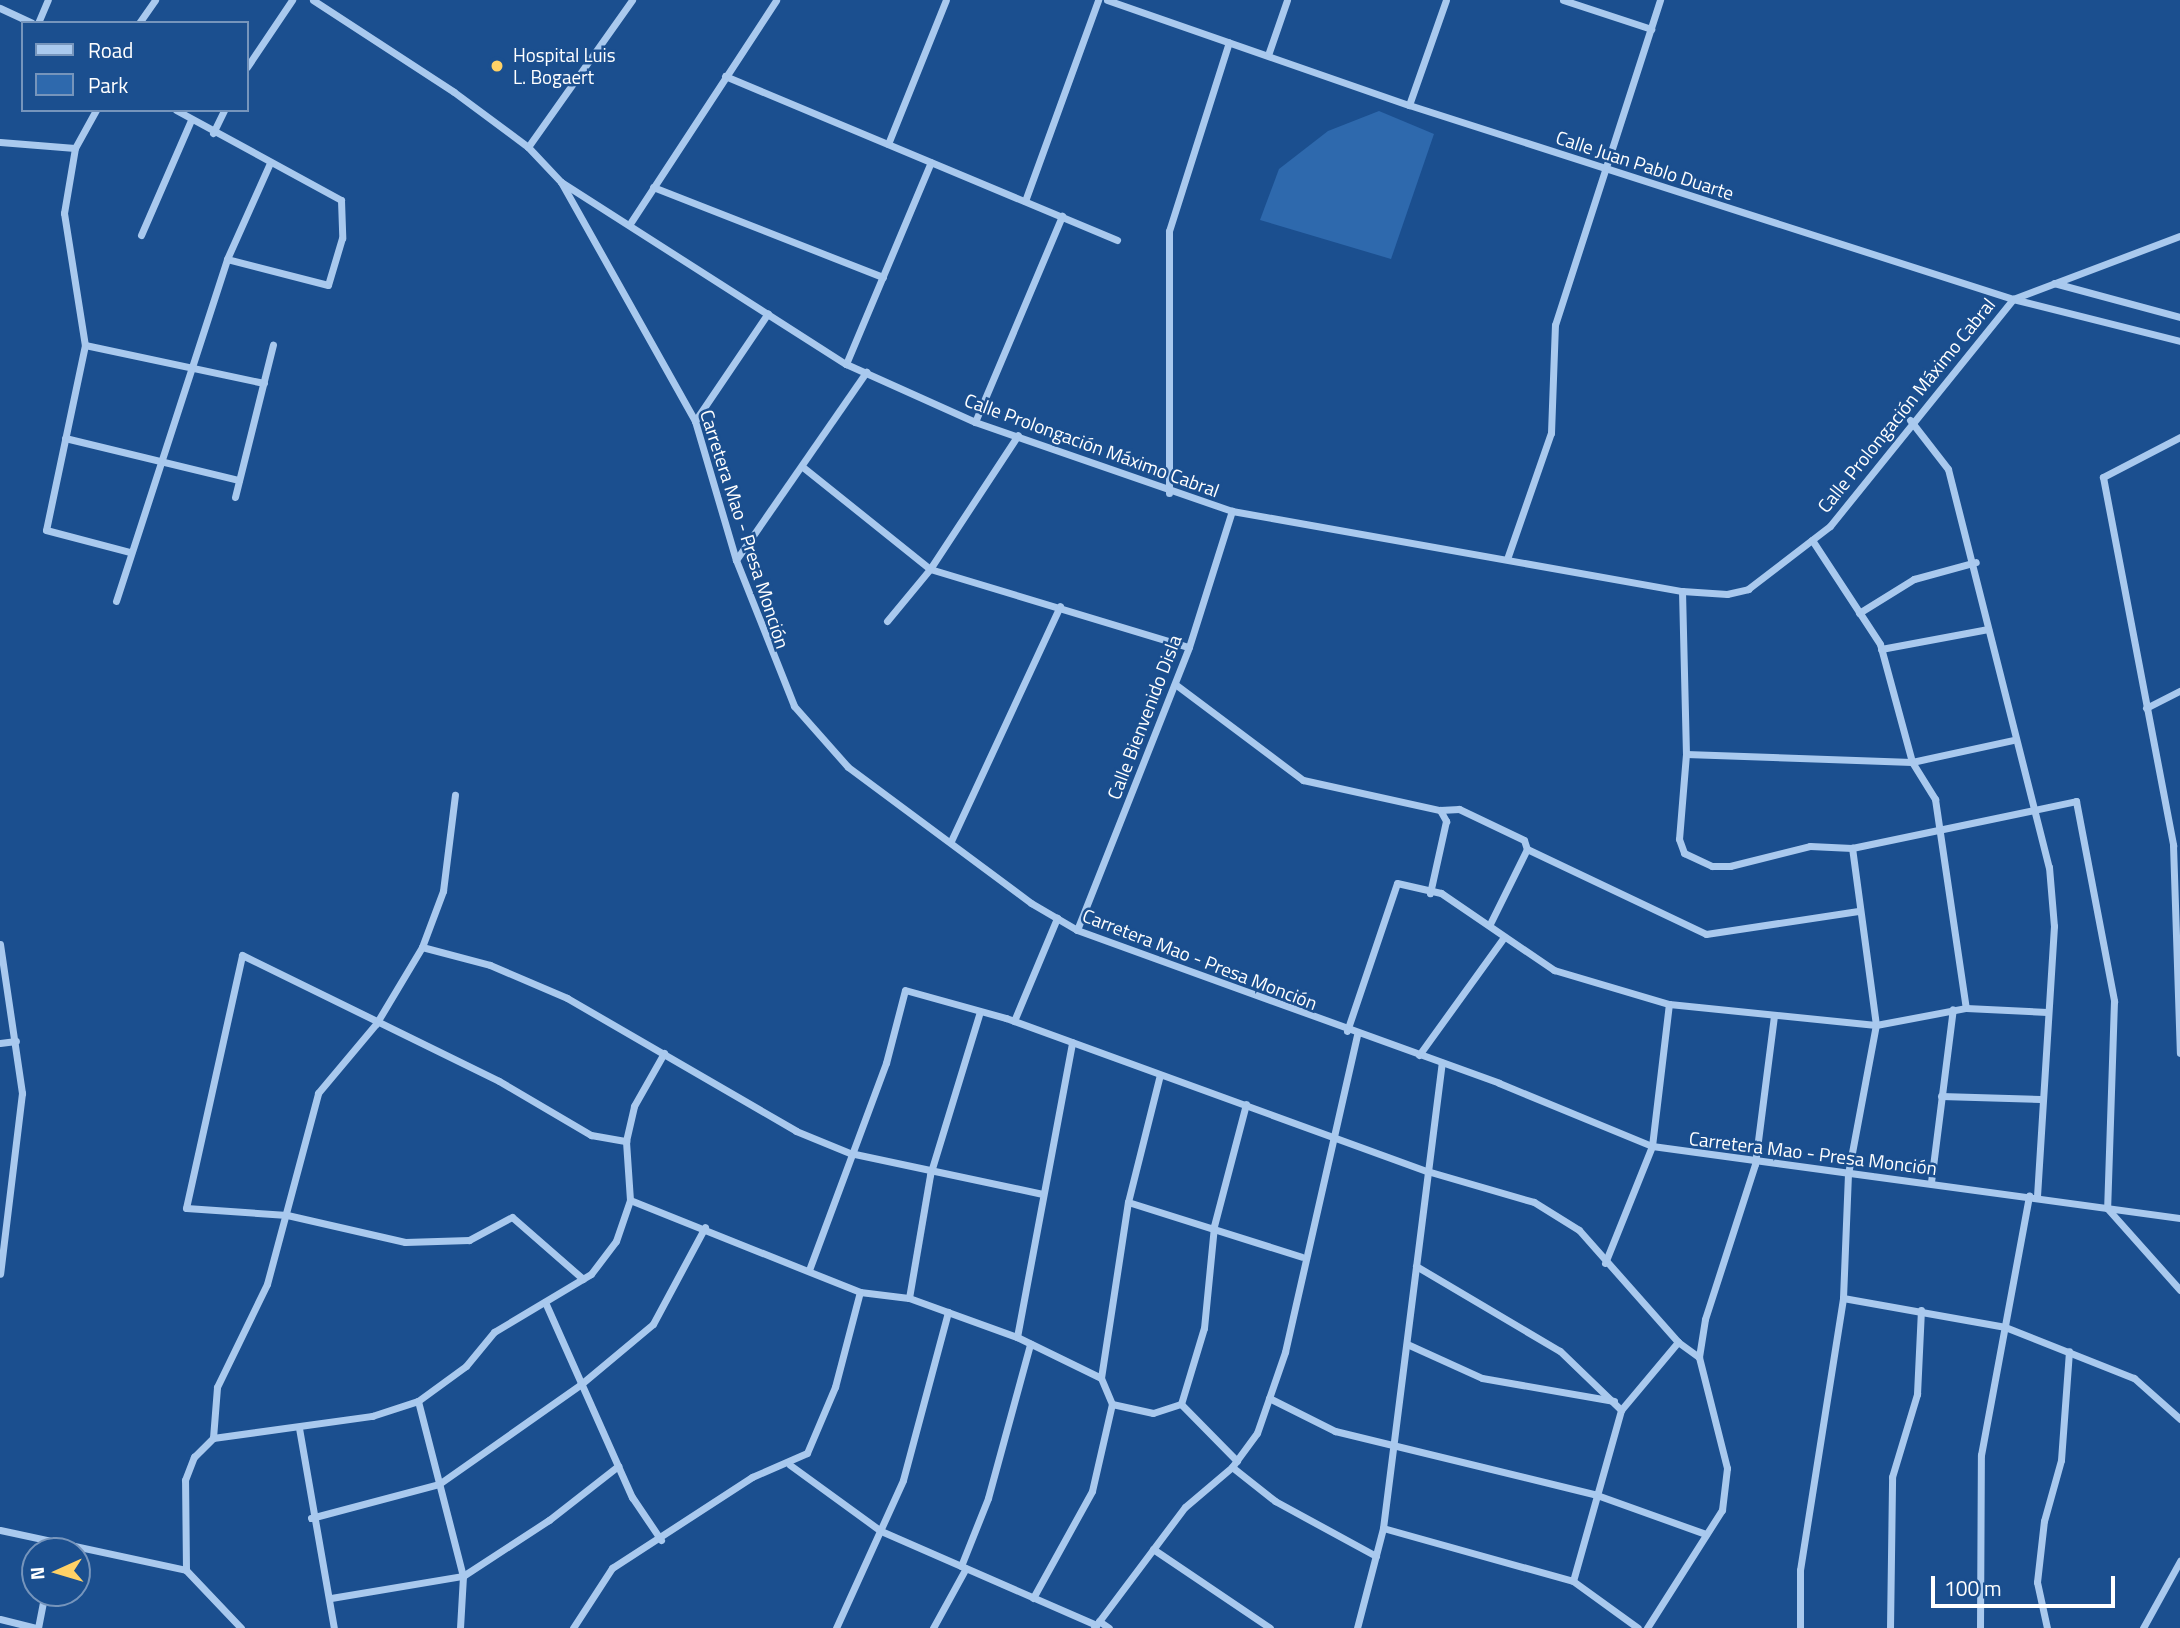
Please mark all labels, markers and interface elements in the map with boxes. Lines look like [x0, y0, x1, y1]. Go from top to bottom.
legend [21, 21, 248, 112]
text: Road [88, 34, 133, 66]
place label: Hospital Luis L. Bogaert [513, 44, 616, 88]
marker: Hospital Luis L. Bogaert [487, 56, 507, 76]
text: Park [88, 69, 128, 101]
street label: Calle Juan Pablo Duarte [1553, 125, 1737, 205]
street label: Calle Prolongación Máximo Cabral [1812, 293, 2000, 517]
street label: Calle Prolongación Máximo Cabral [961, 388, 1223, 502]
street label: Carretera Mao - Presa Monción [696, 407, 794, 651]
street label: Calle Bienvenido Disla [1102, 632, 1186, 802]
street label: Carretera Mao - Presa Monción [1079, 904, 1321, 1014]
street label: Carretera Mao - Presa Monción [1688, 1126, 1938, 1180]
north arrow [21, 1537, 91, 1607]
scale bar [1935, 1562, 2119, 1606]
text: N [22, 1566, 51, 1581]
text: 100 m [1944, 1572, 2001, 1604]

